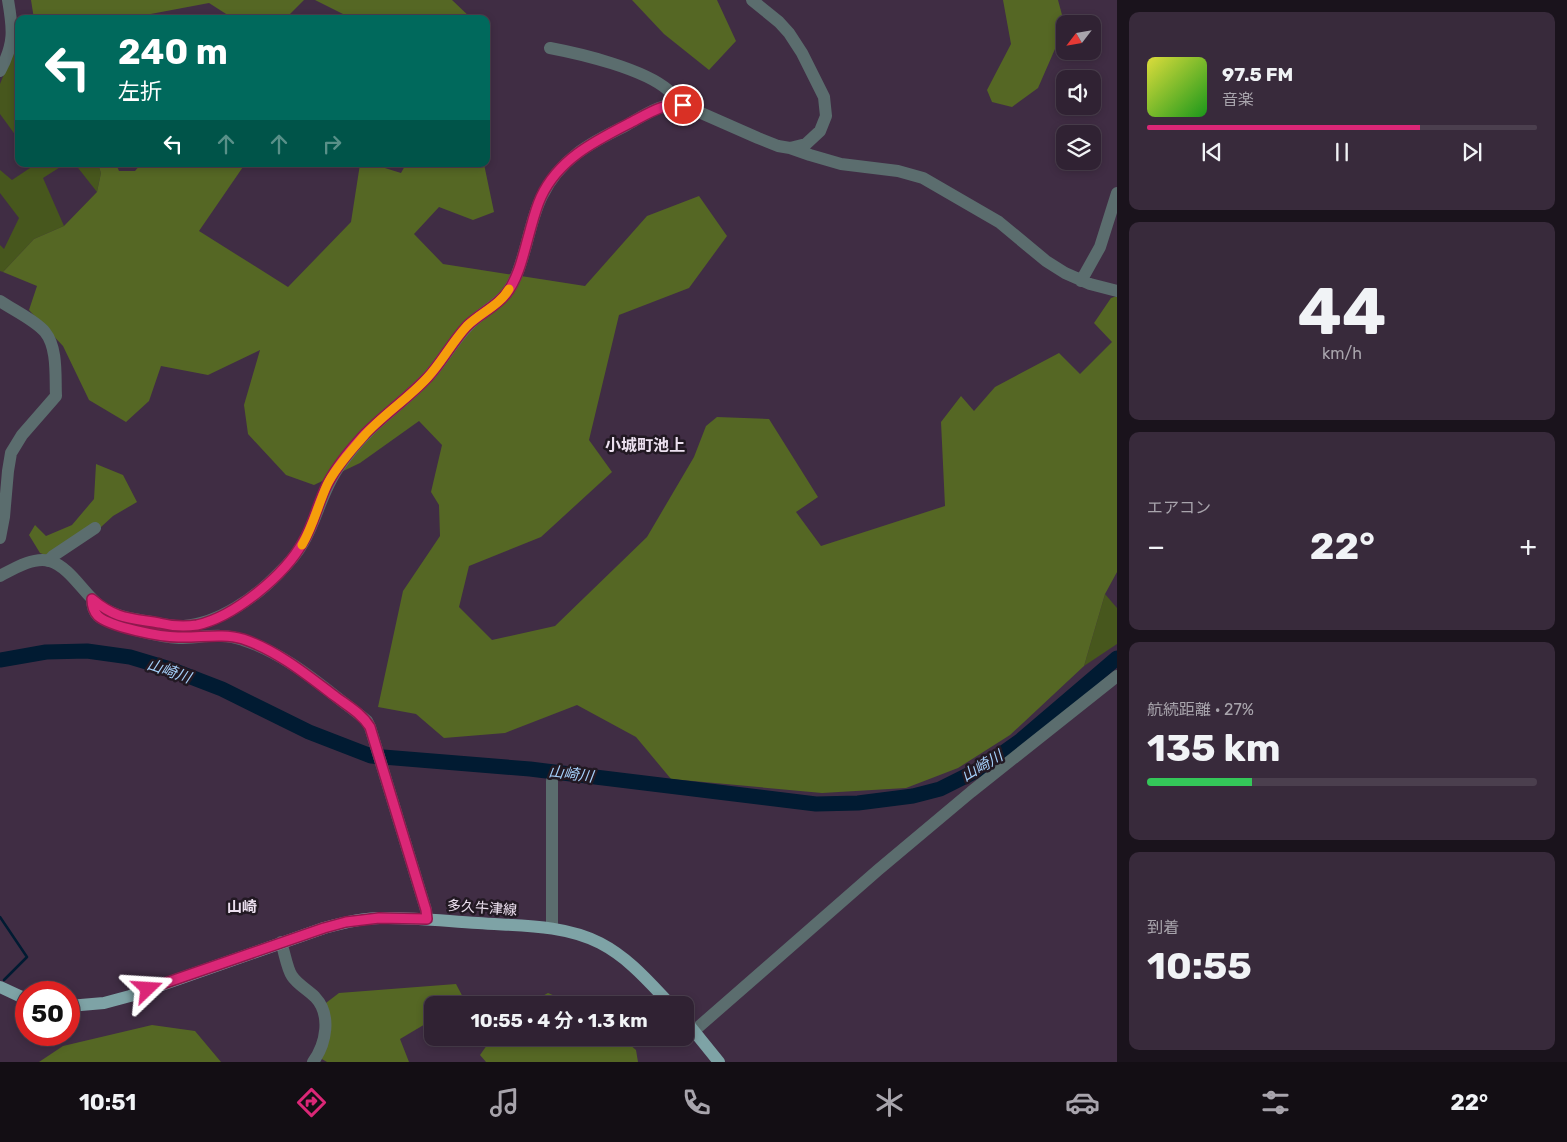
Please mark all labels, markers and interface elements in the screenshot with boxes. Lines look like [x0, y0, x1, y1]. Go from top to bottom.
north arrow [1056, 15, 1101, 60]
map controls [1056, 15, 1101, 170]
text: 240 m [118, 31, 228, 73]
icon: left [35, 35, 100, 100]
text: 97.5 FM [1222, 63, 1293, 86]
button: sound [1056, 70, 1101, 115]
text: 左折 [118, 78, 162, 105]
pin [662, 84, 704, 126]
text: 音楽 [1222, 90, 1254, 109]
icon: arrive [669, 91, 697, 119]
button: layers [1056, 125, 1101, 170]
icon: left [159, 130, 187, 158]
icon: ahead [212, 130, 240, 158]
icon: ahead [265, 130, 293, 158]
icon: right [318, 130, 346, 158]
icon: previous [1198, 138, 1226, 166]
icon: pause [1328, 138, 1356, 166]
icon: next [1458, 138, 1486, 166]
text: 44 [1298, 273, 1386, 350]
text: km/h [1322, 344, 1362, 363]
district label: 小城町池上 [605, 436, 685, 455]
text: エアコン [1147, 498, 1211, 517]
text: 22° [1310, 523, 1375, 569]
text: − [1147, 530, 1165, 563]
text: + [1520, 530, 1537, 563]
water label: 山崎川 [145, 655, 195, 687]
text: 航続距離 · 27% [1147, 700, 1254, 719]
text: 135 km [1147, 725, 1281, 771]
water label: 山崎川 [958, 746, 1008, 785]
water label: 山崎川 [548, 762, 596, 786]
street label: 多久牛津線 [446, 897, 518, 919]
district label: 山崎 [227, 898, 257, 916]
text: 到着 [1147, 918, 1179, 937]
text: 10:55 [1147, 943, 1252, 989]
position arrow [121, 962, 173, 1014]
speed limit sign: 50 [15, 981, 80, 1046]
text: 10:55 · 4 分 · 1.3 km [470, 1009, 648, 1032]
icon: directions [294, 1085, 329, 1120]
icon: music [487, 1085, 522, 1120]
icon: phone [679, 1085, 714, 1120]
icon: climate [872, 1085, 907, 1120]
icon: car [1065, 1085, 1100, 1120]
icon: filters [1258, 1085, 1293, 1120]
text: 10:51 [79, 1089, 136, 1116]
text: 22° [1450, 1089, 1488, 1116]

